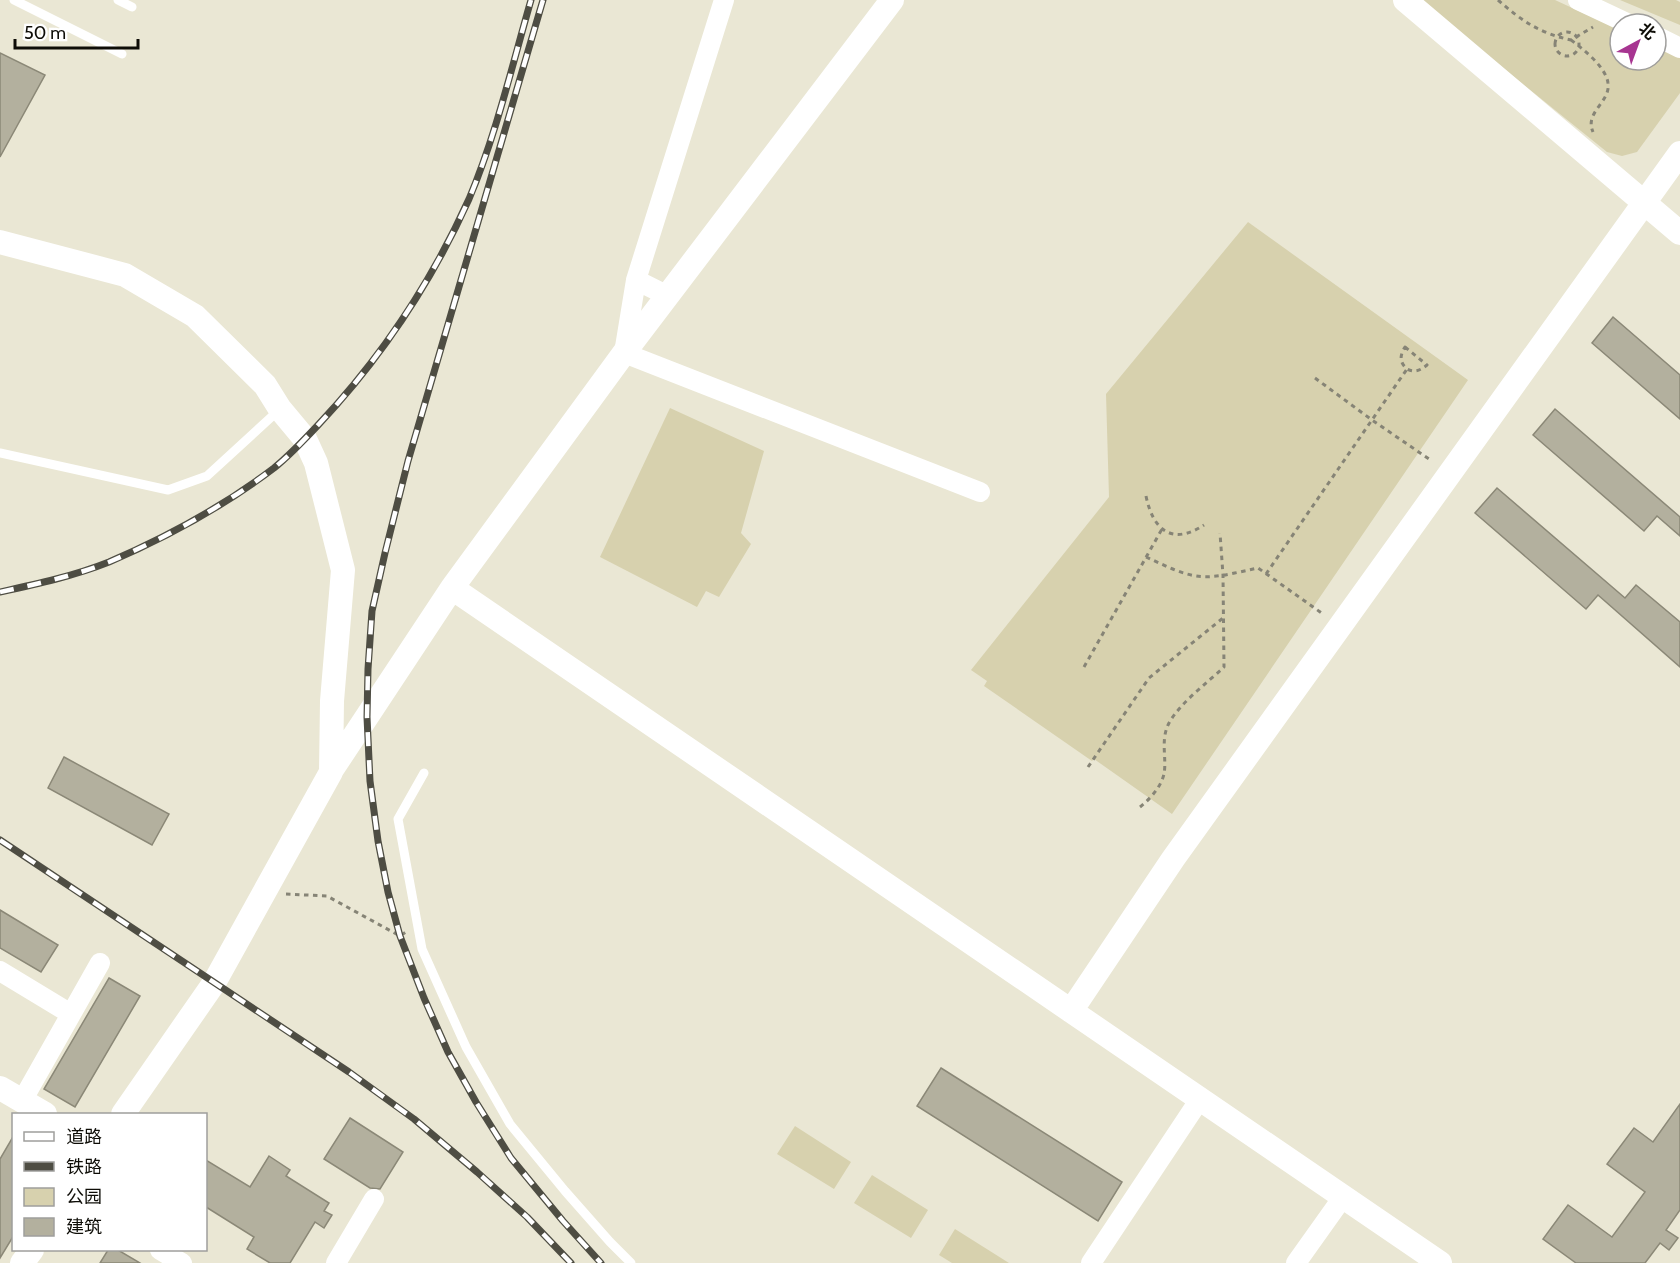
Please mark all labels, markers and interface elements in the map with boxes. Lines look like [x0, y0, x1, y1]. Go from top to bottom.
scale bar [15, 12, 138, 50]
north arrow [1608, 12, 1668, 72]
text: 北 [1635, 19, 1660, 43]
text: 50 m [24, 22, 66, 44]
legend [12, 1113, 207, 1251]
text: 道路 [66, 1126, 102, 1148]
text: 铁路 [66, 1156, 102, 1178]
text: 公园 [66, 1186, 102, 1208]
text: 建筑 [66, 1216, 102, 1238]

